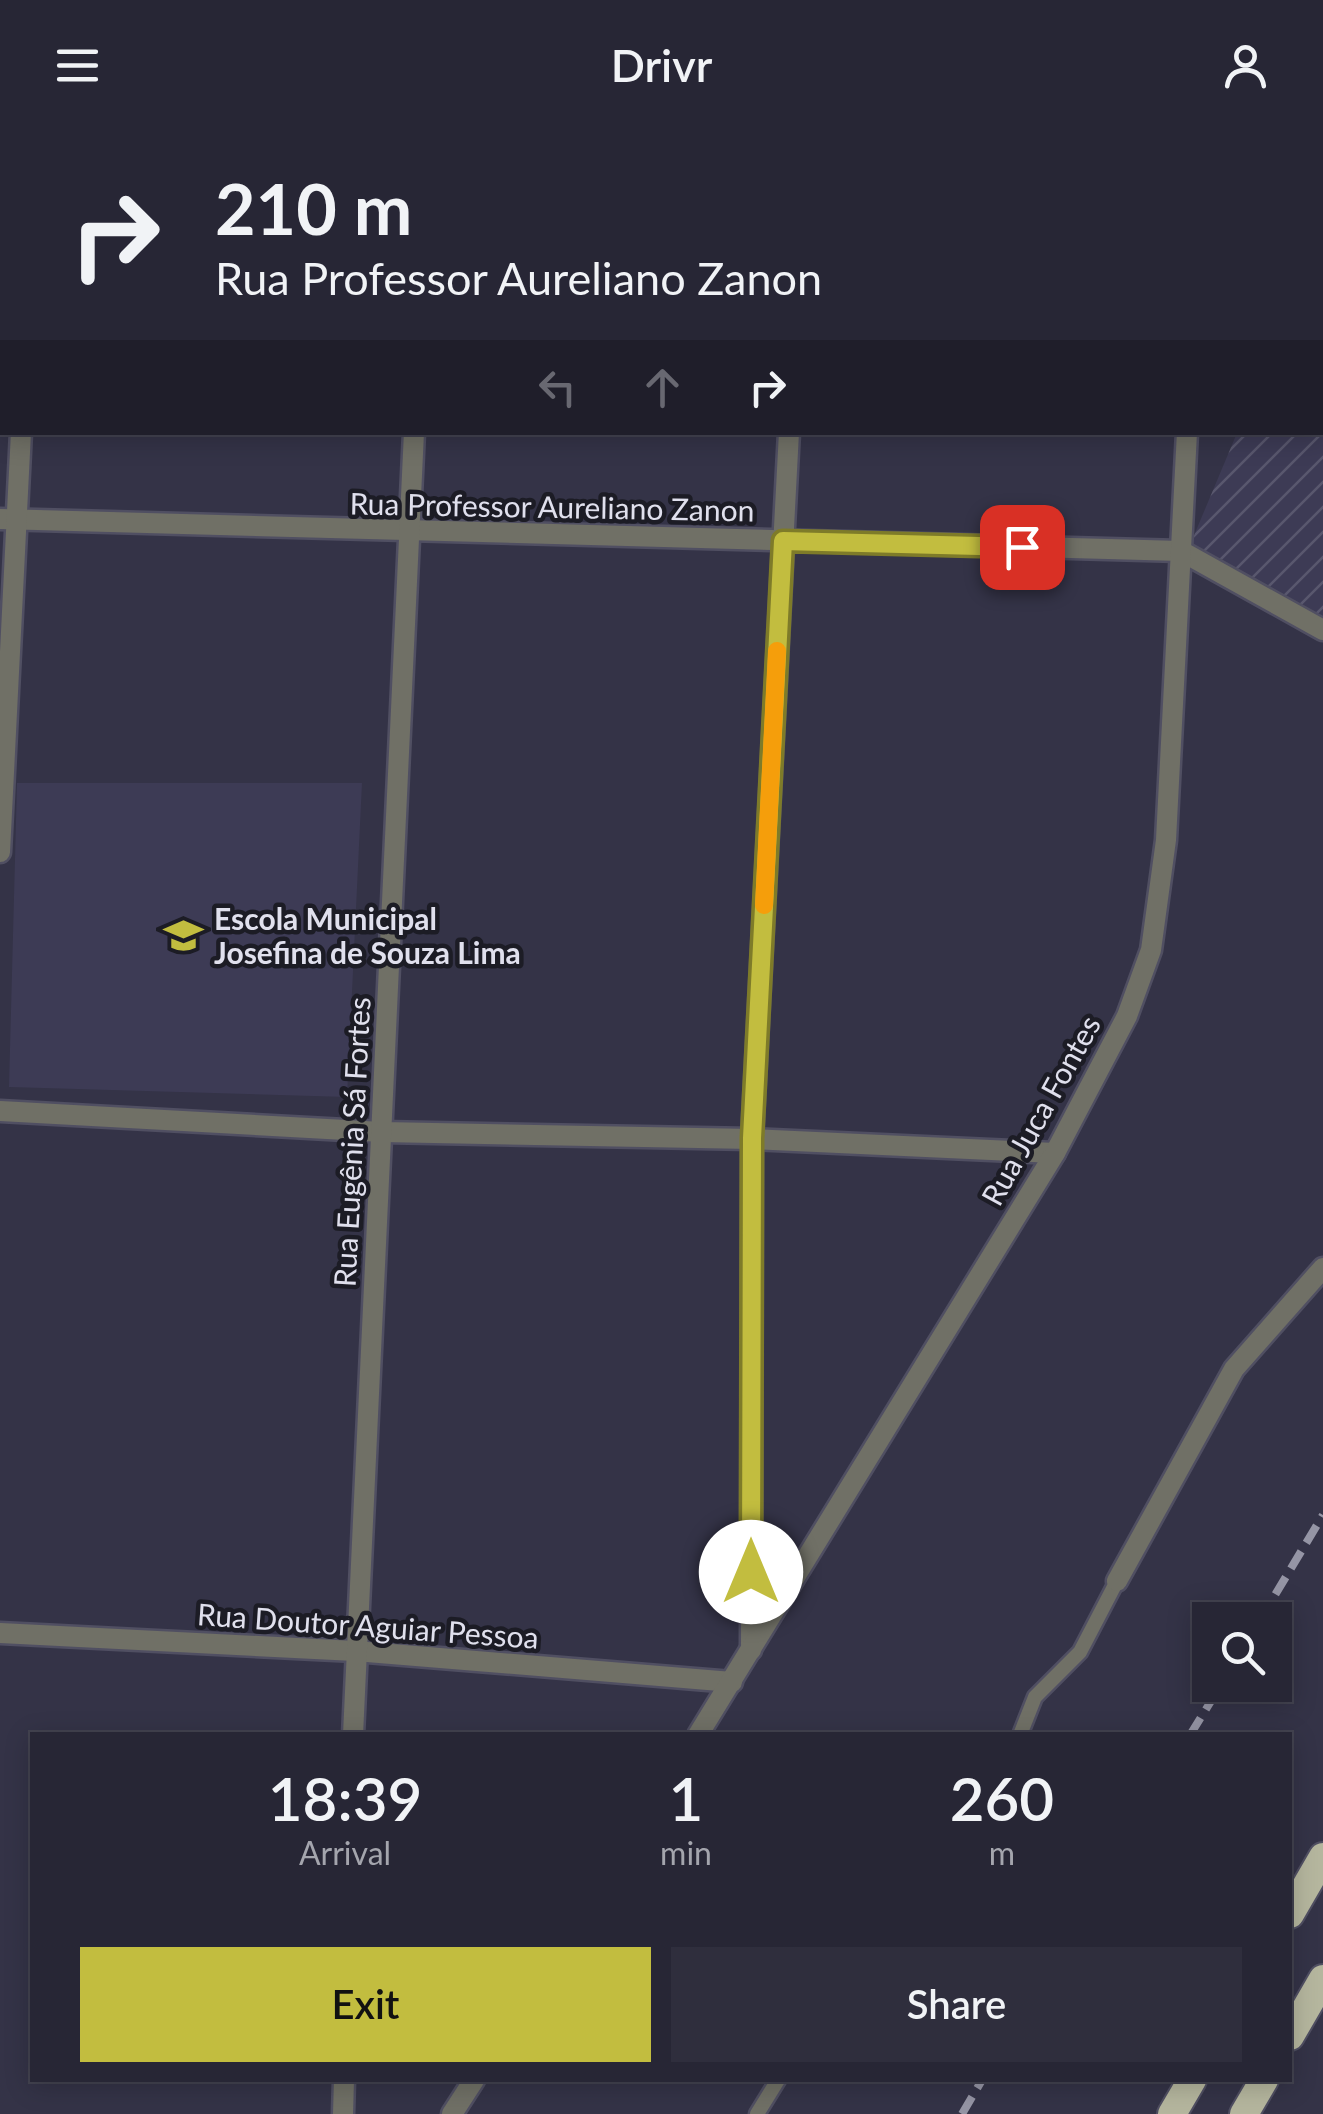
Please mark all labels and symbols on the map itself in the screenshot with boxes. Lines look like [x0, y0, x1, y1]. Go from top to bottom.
street label: Rua Professor Aureliano Zanon [349, 484, 755, 528]
pin [980, 505, 1065, 590]
place label: Escola Municipal Josefina de Souza Lima [214, 900, 521, 970]
school or university icon: Escola Municipal Josefina de Souza Lima [163, 914, 205, 956]
street label: Rua Eugênia Sá Fortes [325, 996, 377, 1288]
street label: Rua Juca Fontes [973, 1009, 1107, 1211]
position arrow [699, 1520, 803, 1624]
street label: Rua Doutor Aguiar Pessoa [196, 1595, 540, 1655]

